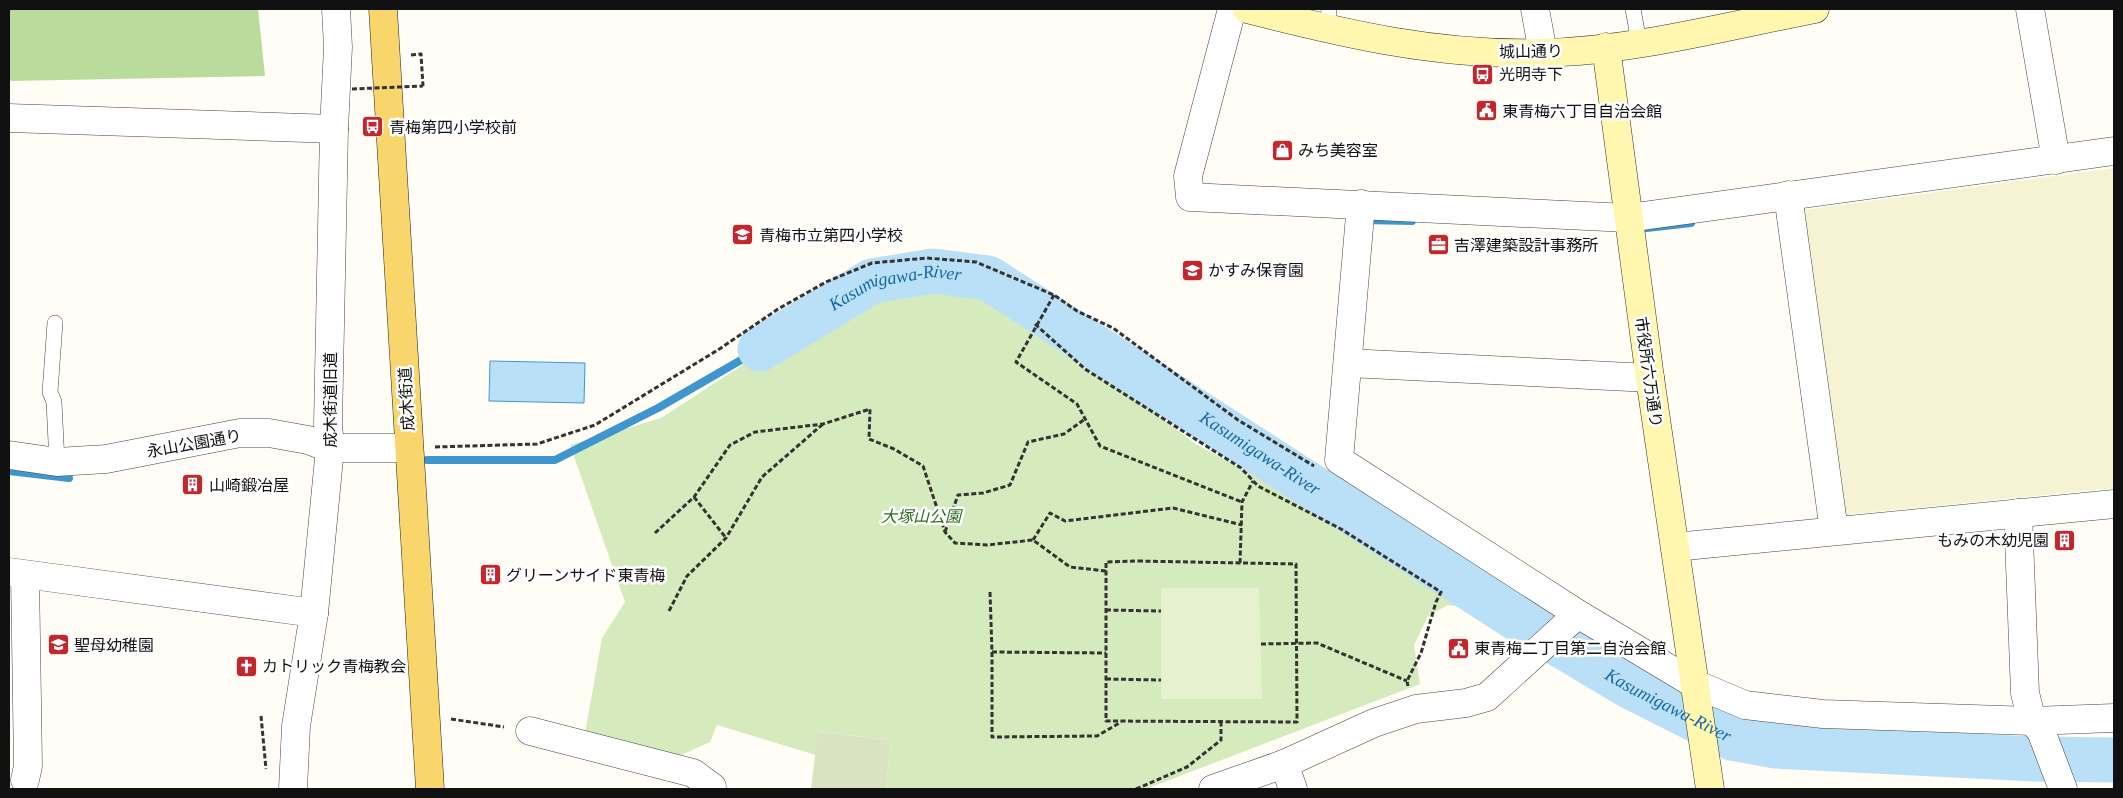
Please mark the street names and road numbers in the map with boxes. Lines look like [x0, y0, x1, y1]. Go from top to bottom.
street label: 城山通り [1499, 42, 1563, 61]
street label: 市役所六万通り [1632, 315, 1665, 429]
street label: 成木街道旧道 [322, 352, 339, 448]
street label: 成木街道 [396, 367, 417, 431]
street label: 永山公園通り [145, 427, 243, 460]

